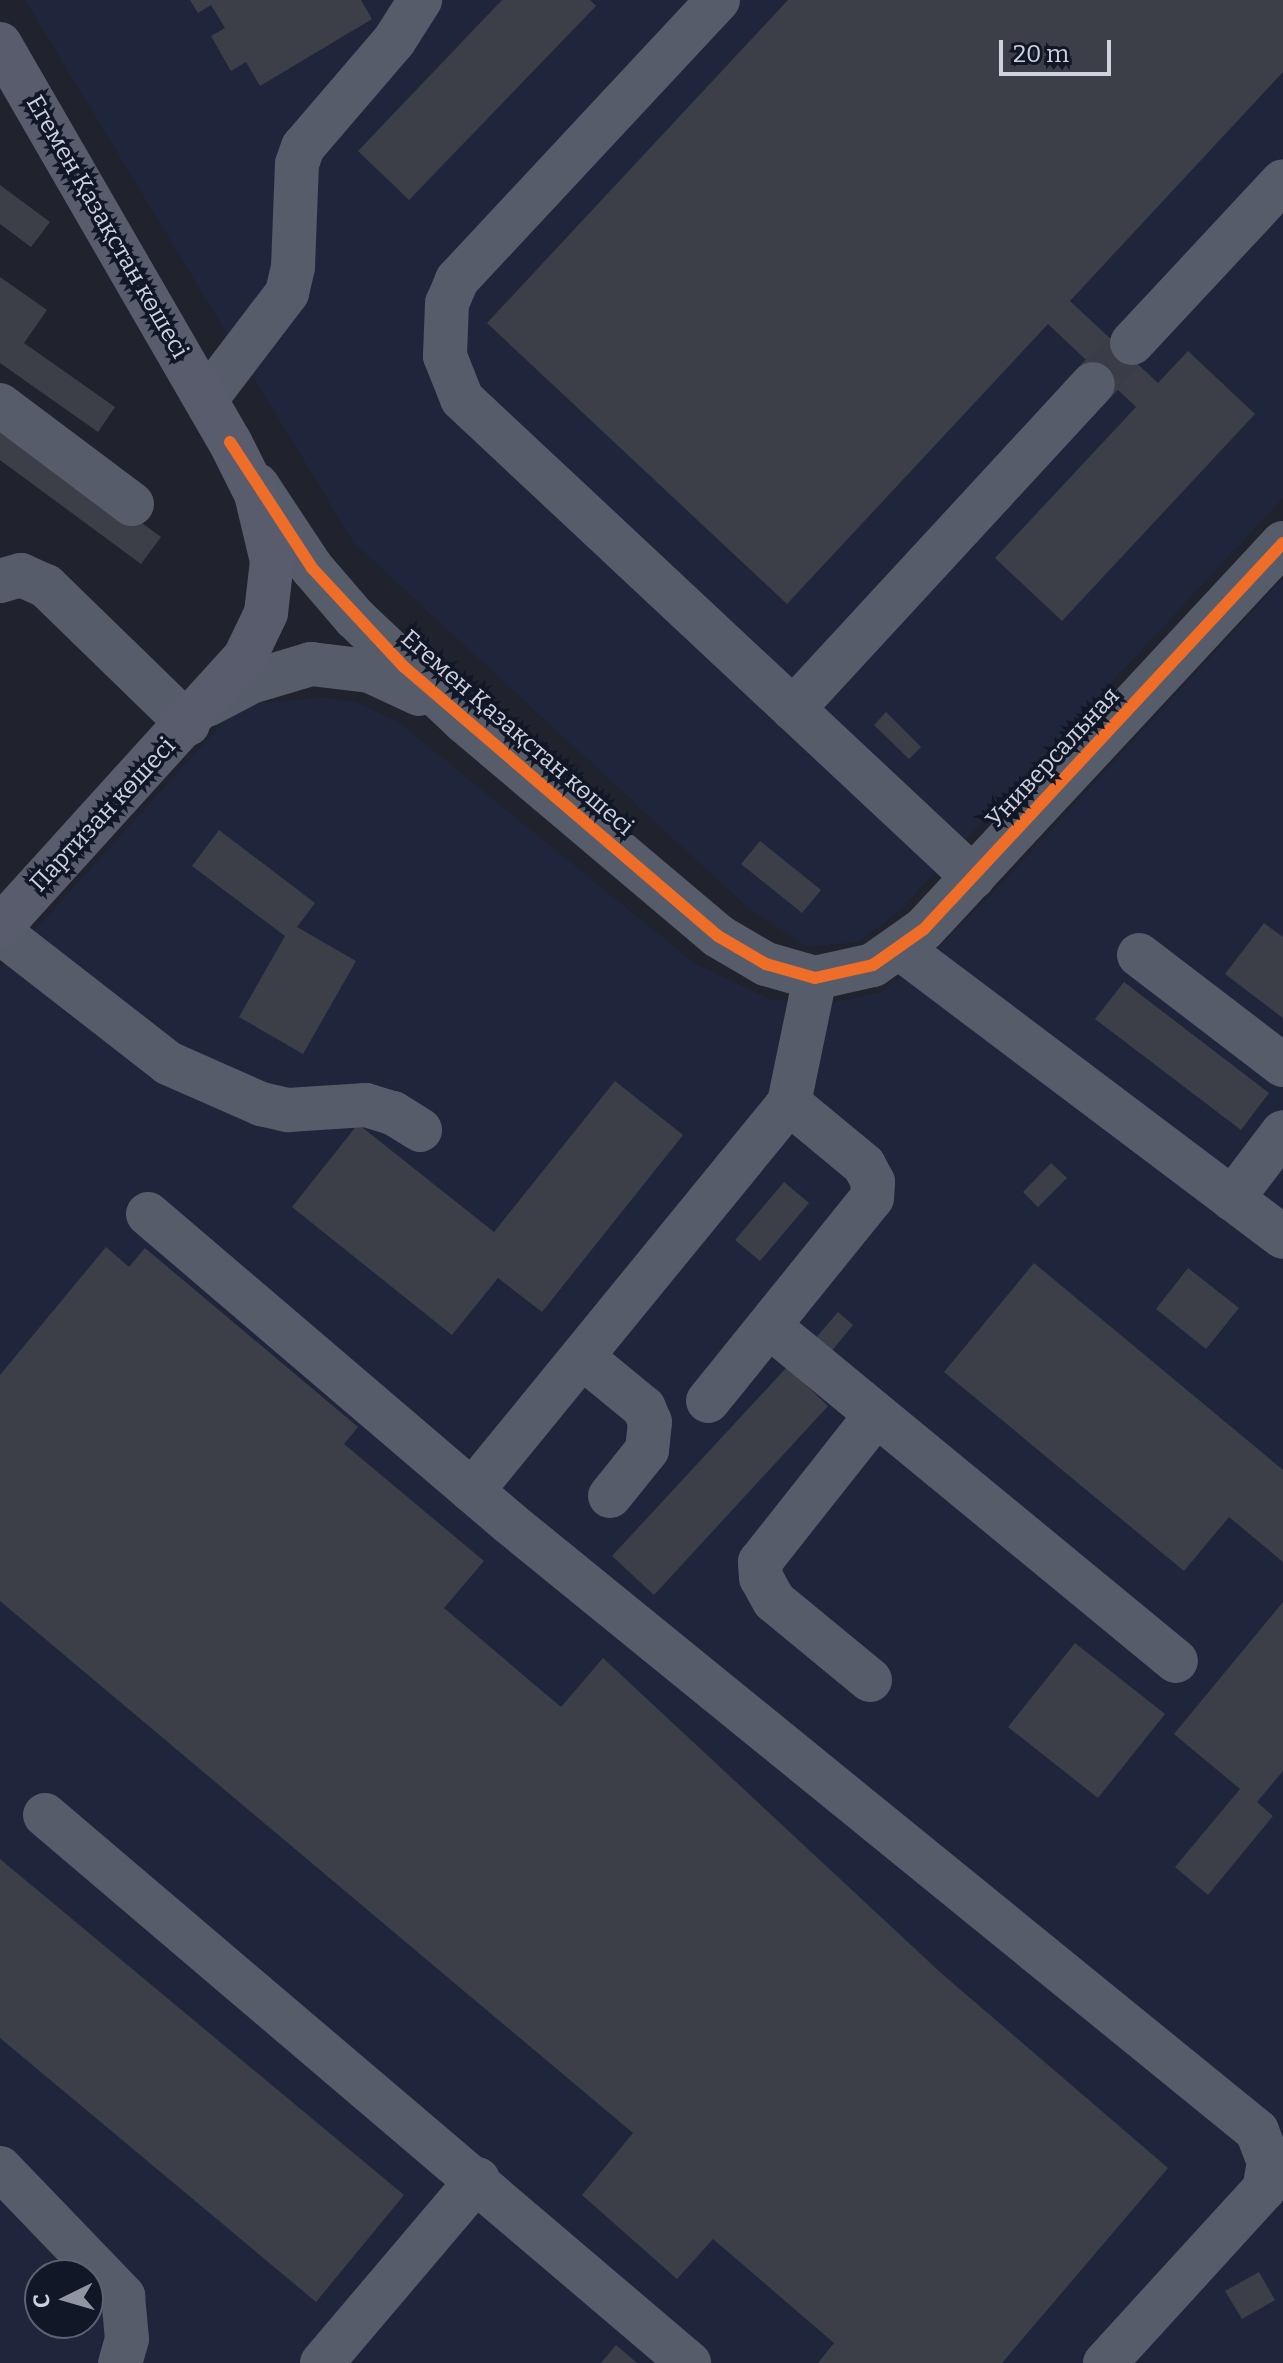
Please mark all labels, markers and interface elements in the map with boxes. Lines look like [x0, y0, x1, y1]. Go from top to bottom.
scale bar [1003, 24, 1115, 74]
text: 20 m [1013, 40, 1069, 68]
street label: Егемен Қазақстан көшесі [20, 91, 194, 363]
street label: Егемен Қазақстан көшесі [395, 624, 639, 842]
street label: Универсальная [981, 682, 1125, 834]
street label: Партизан көшесі [24, 732, 182, 898]
north arrow [24, 2259, 104, 2339]
text: С [28, 2293, 56, 2309]

